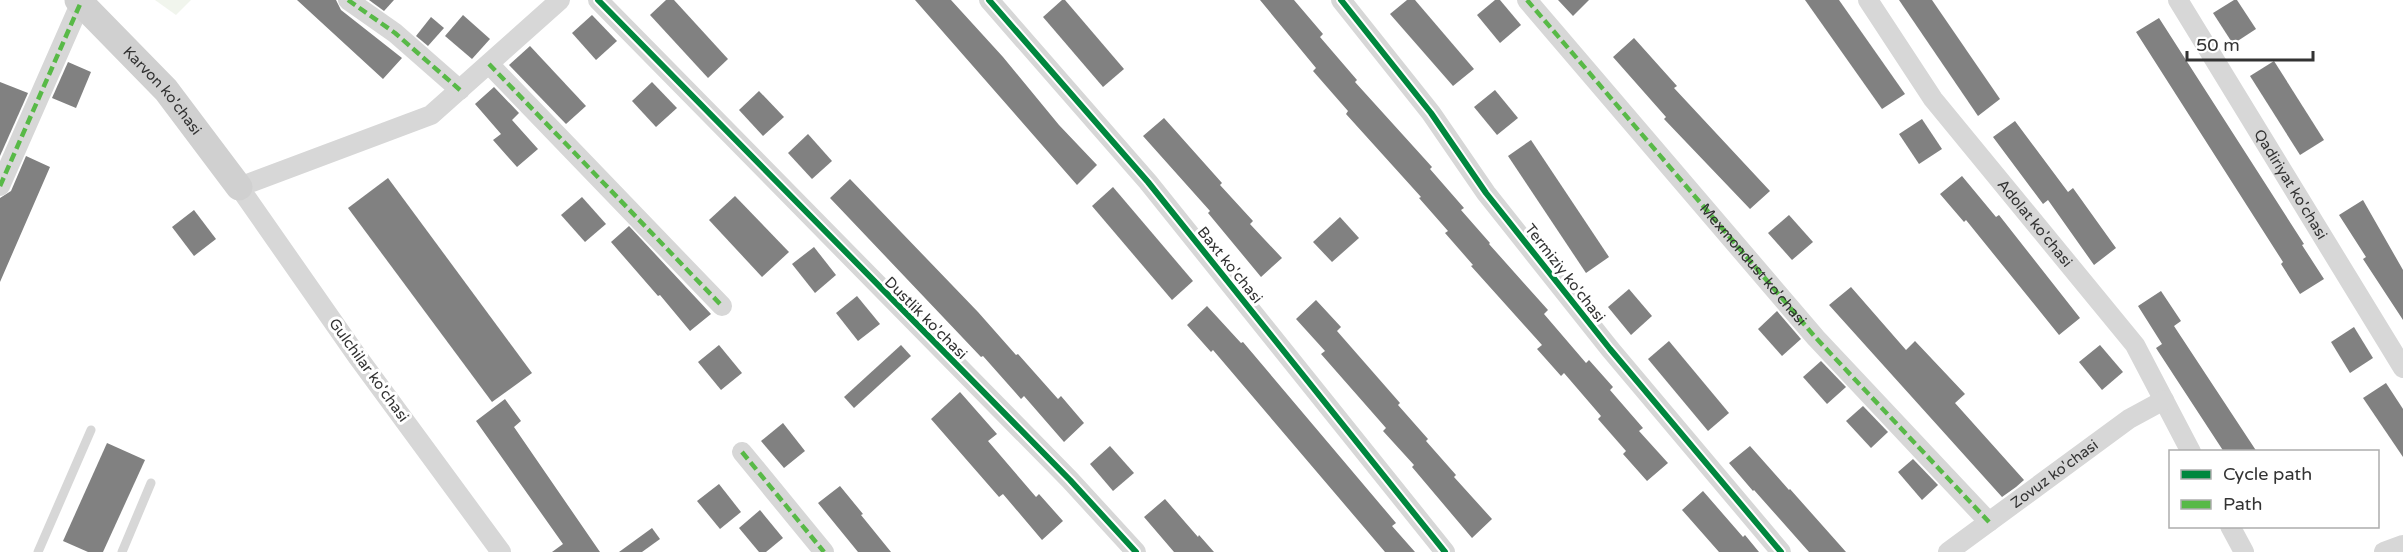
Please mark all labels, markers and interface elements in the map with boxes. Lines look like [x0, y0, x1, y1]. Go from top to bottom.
scale bar [2187, 24, 2313, 62]
text: 50 m [2196, 34, 2240, 56]
street label: Karvon ko'chasi [119, 43, 205, 138]
street label: Qadiriyat ko'chasi [2250, 126, 2331, 243]
street label: Adolat ko'chasi [1994, 176, 2076, 271]
street label: Mexmondust ko'chasi [1696, 200, 1810, 329]
street label: Termiziy ko'chasi [1521, 220, 1609, 326]
street label: Baxt ko'chasi [1194, 223, 1266, 307]
street label: Dustlik ko'chasi [881, 273, 971, 363]
street label: Gulchilar ko'chasi [325, 315, 413, 425]
street label: Zovuz ko'chasi [2007, 436, 2102, 512]
legend [2169, 450, 2379, 528]
text: Cycle path [2223, 463, 2312, 485]
text: Path [2223, 493, 2262, 515]

